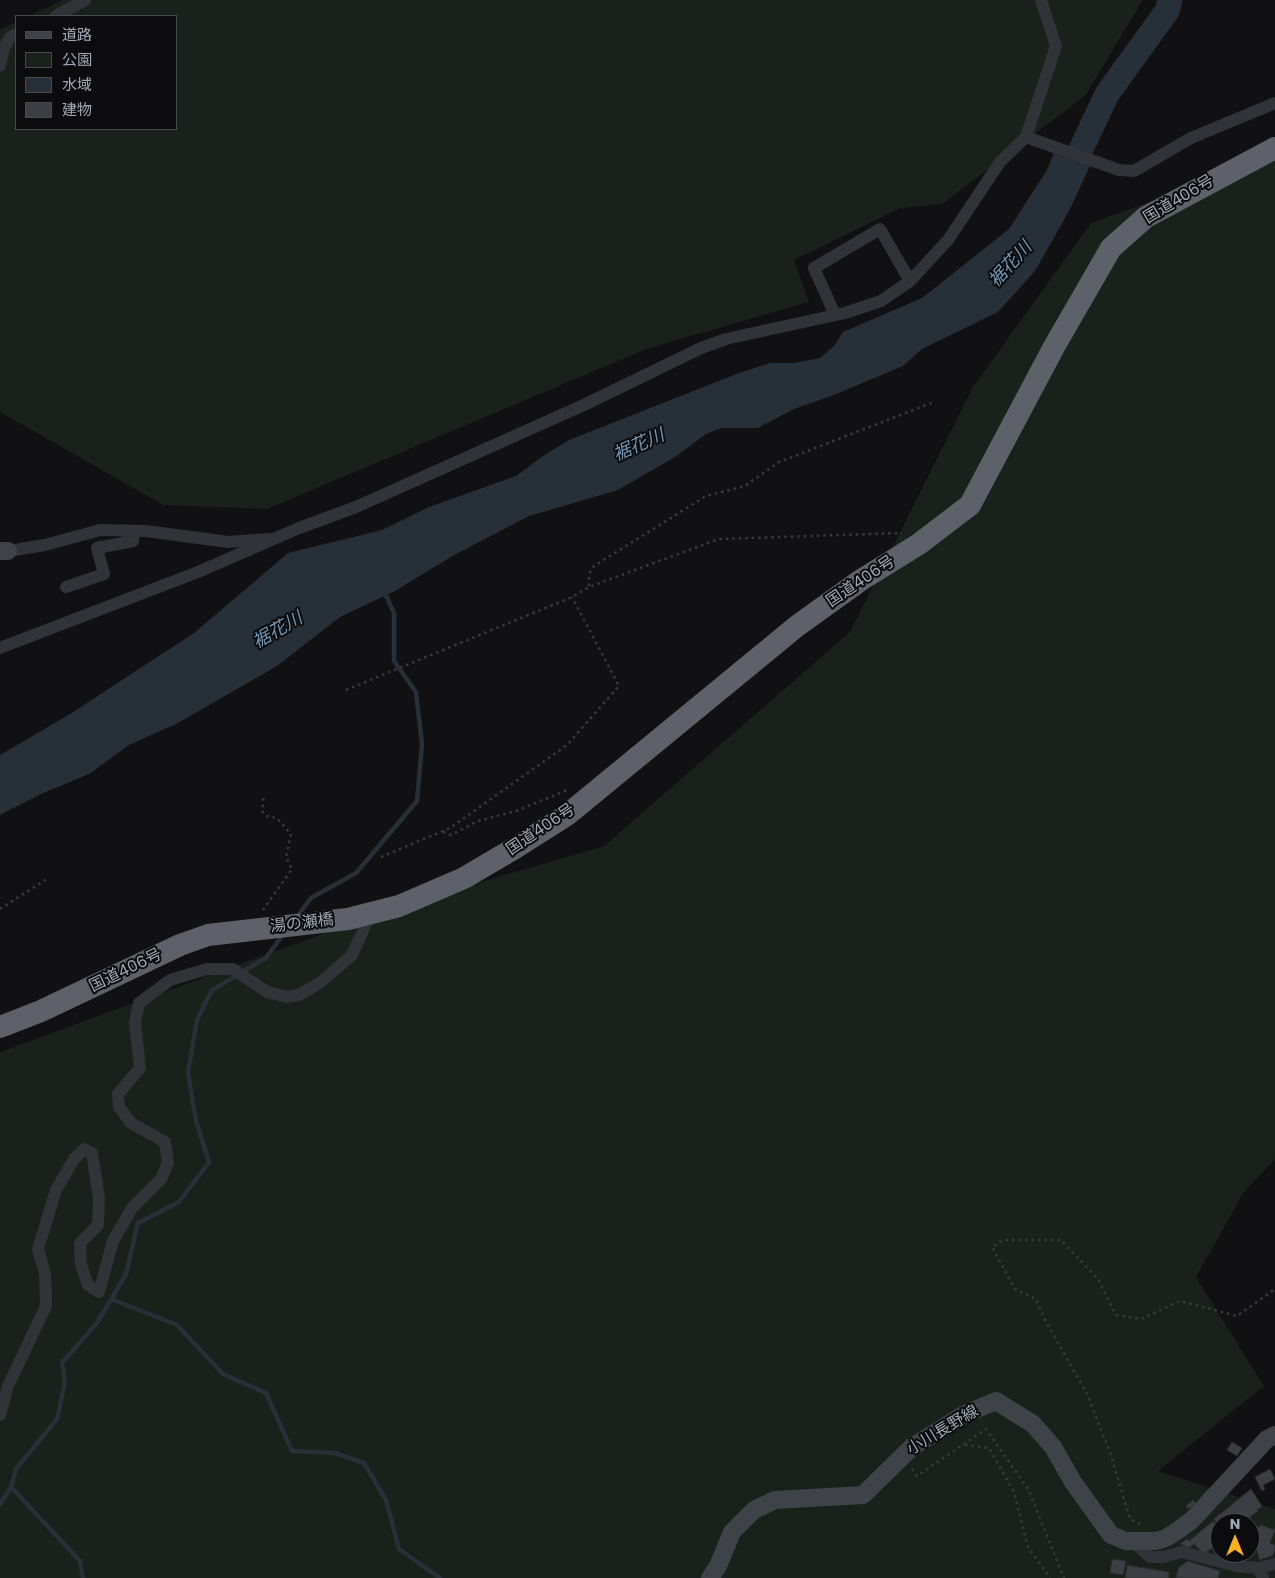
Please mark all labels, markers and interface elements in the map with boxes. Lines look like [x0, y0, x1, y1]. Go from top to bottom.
legend [15, 15, 178, 130]
text: 道路 [62, 24, 92, 45]
text: 公園 [62, 49, 92, 70]
text: 水域 [62, 74, 92, 95]
text: 建物 [62, 99, 92, 120]
street label: 国道406号 [1141, 172, 1217, 228]
water label: 裾花川 [985, 238, 1037, 292]
water label: 裾花川 [610, 425, 668, 467]
street label: 国道406号 [823, 552, 899, 612]
water label: 裾花川 [249, 608, 307, 654]
street label: 国道406号 [503, 800, 579, 860]
street label: 湯の瀬橋 [269, 911, 335, 937]
street label: 国道406号 [87, 945, 165, 997]
street label: 小川長野線 [904, 1402, 982, 1460]
north arrow [1210, 1513, 1260, 1563]
text: N [1230, 1514, 1240, 1534]

